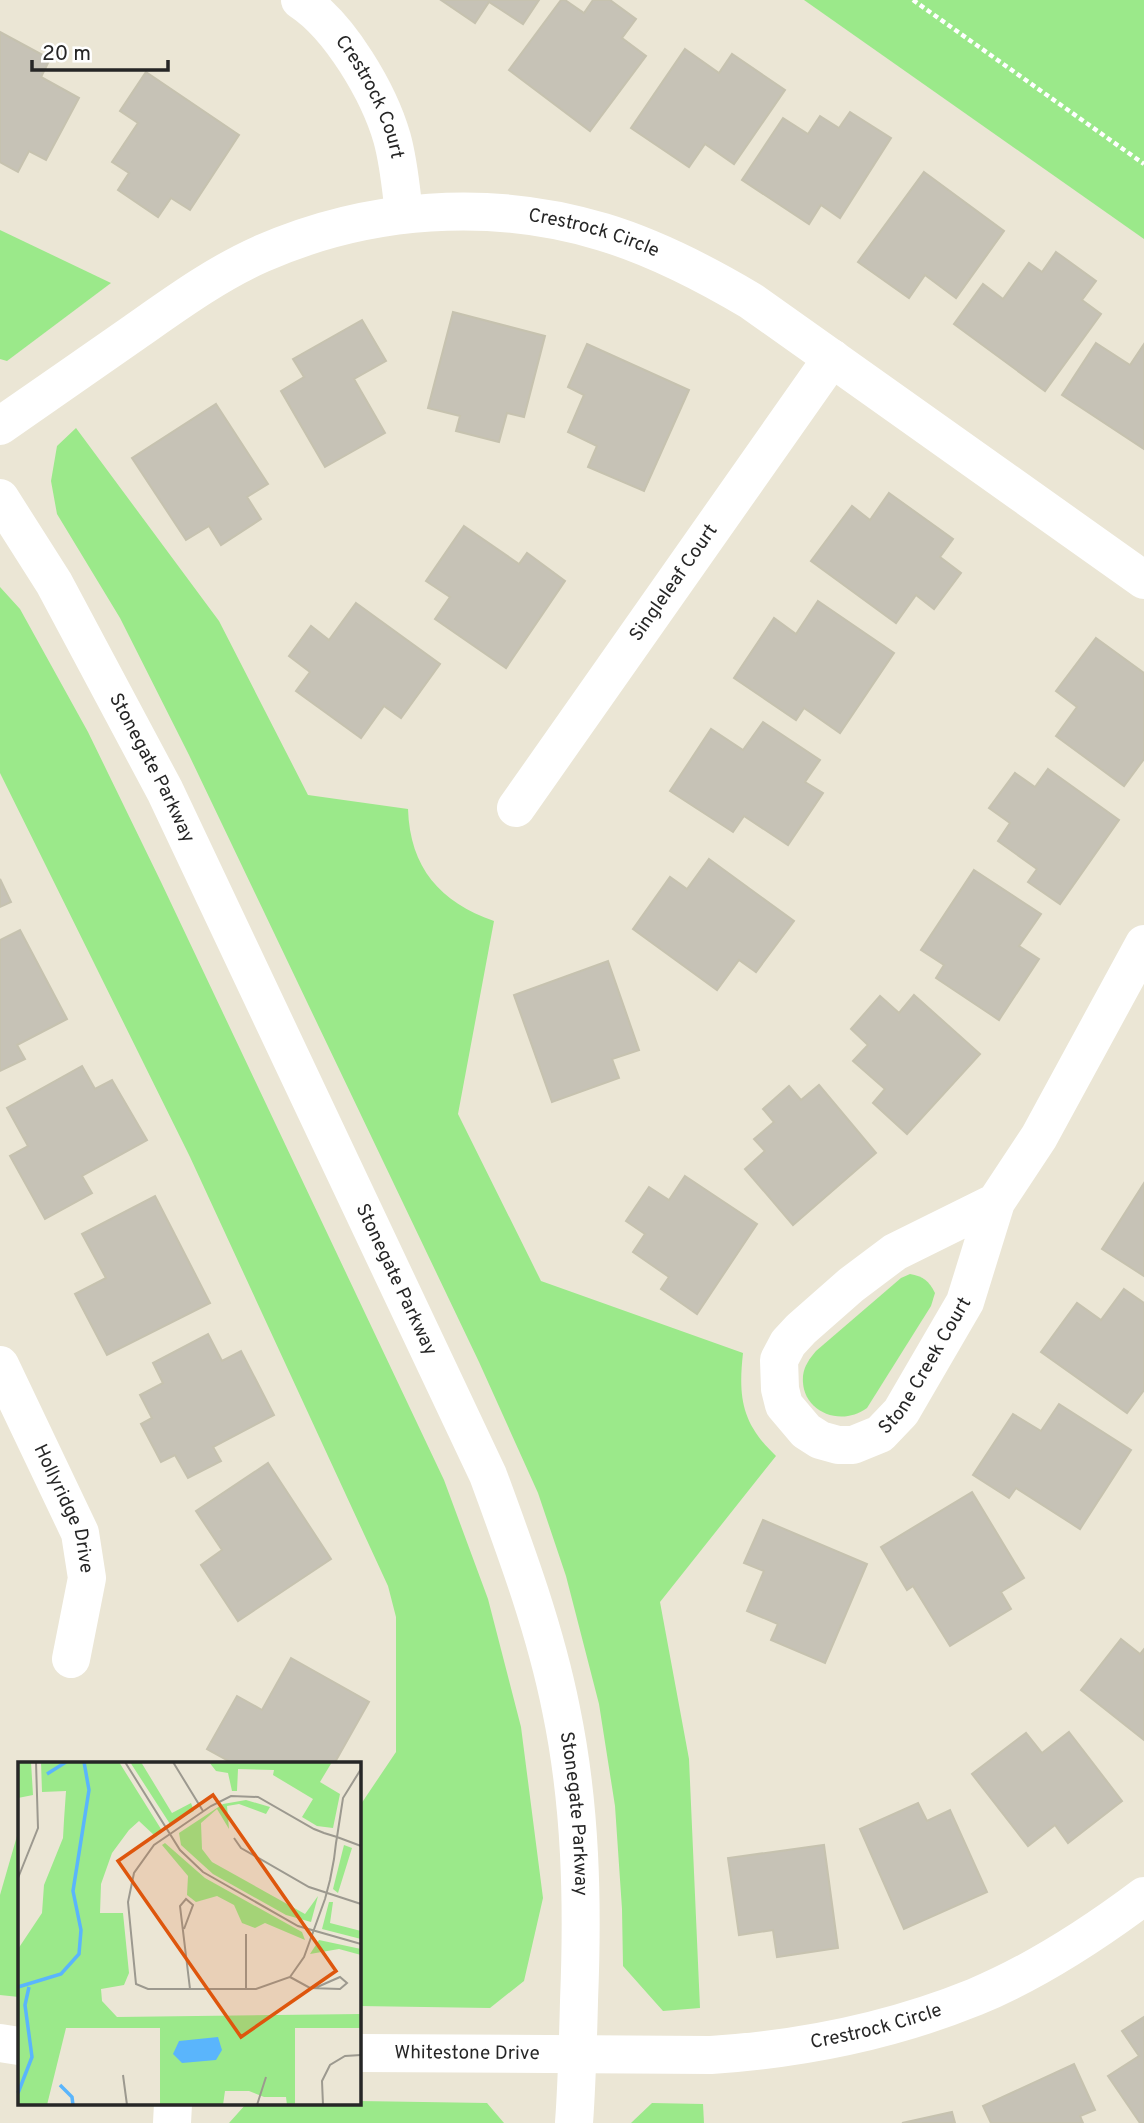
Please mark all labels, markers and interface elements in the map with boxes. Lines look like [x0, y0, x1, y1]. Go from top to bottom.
scale bar [32, 28, 168, 72]
street label: Crestrock Court [329, 30, 409, 161]
text: 20 m [42, 41, 91, 68]
street label: Crestrock Circle [527, 204, 663, 263]
street label: Singleleaf Court [625, 520, 723, 646]
street label: Stonegate Parkway [103, 689, 200, 847]
street label: Stonegate Parkway [350, 1200, 442, 1359]
street label: Stone Creek Court [874, 1293, 977, 1440]
street label: Hollyridge Drive [28, 1440, 98, 1575]
street label: Stonegate Parkway [554, 1730, 592, 1896]
inset map [18, 1762, 360, 2106]
street label: Crestrock Circle [809, 1998, 945, 2055]
street label: Whitestone Drive [394, 2041, 540, 2066]

